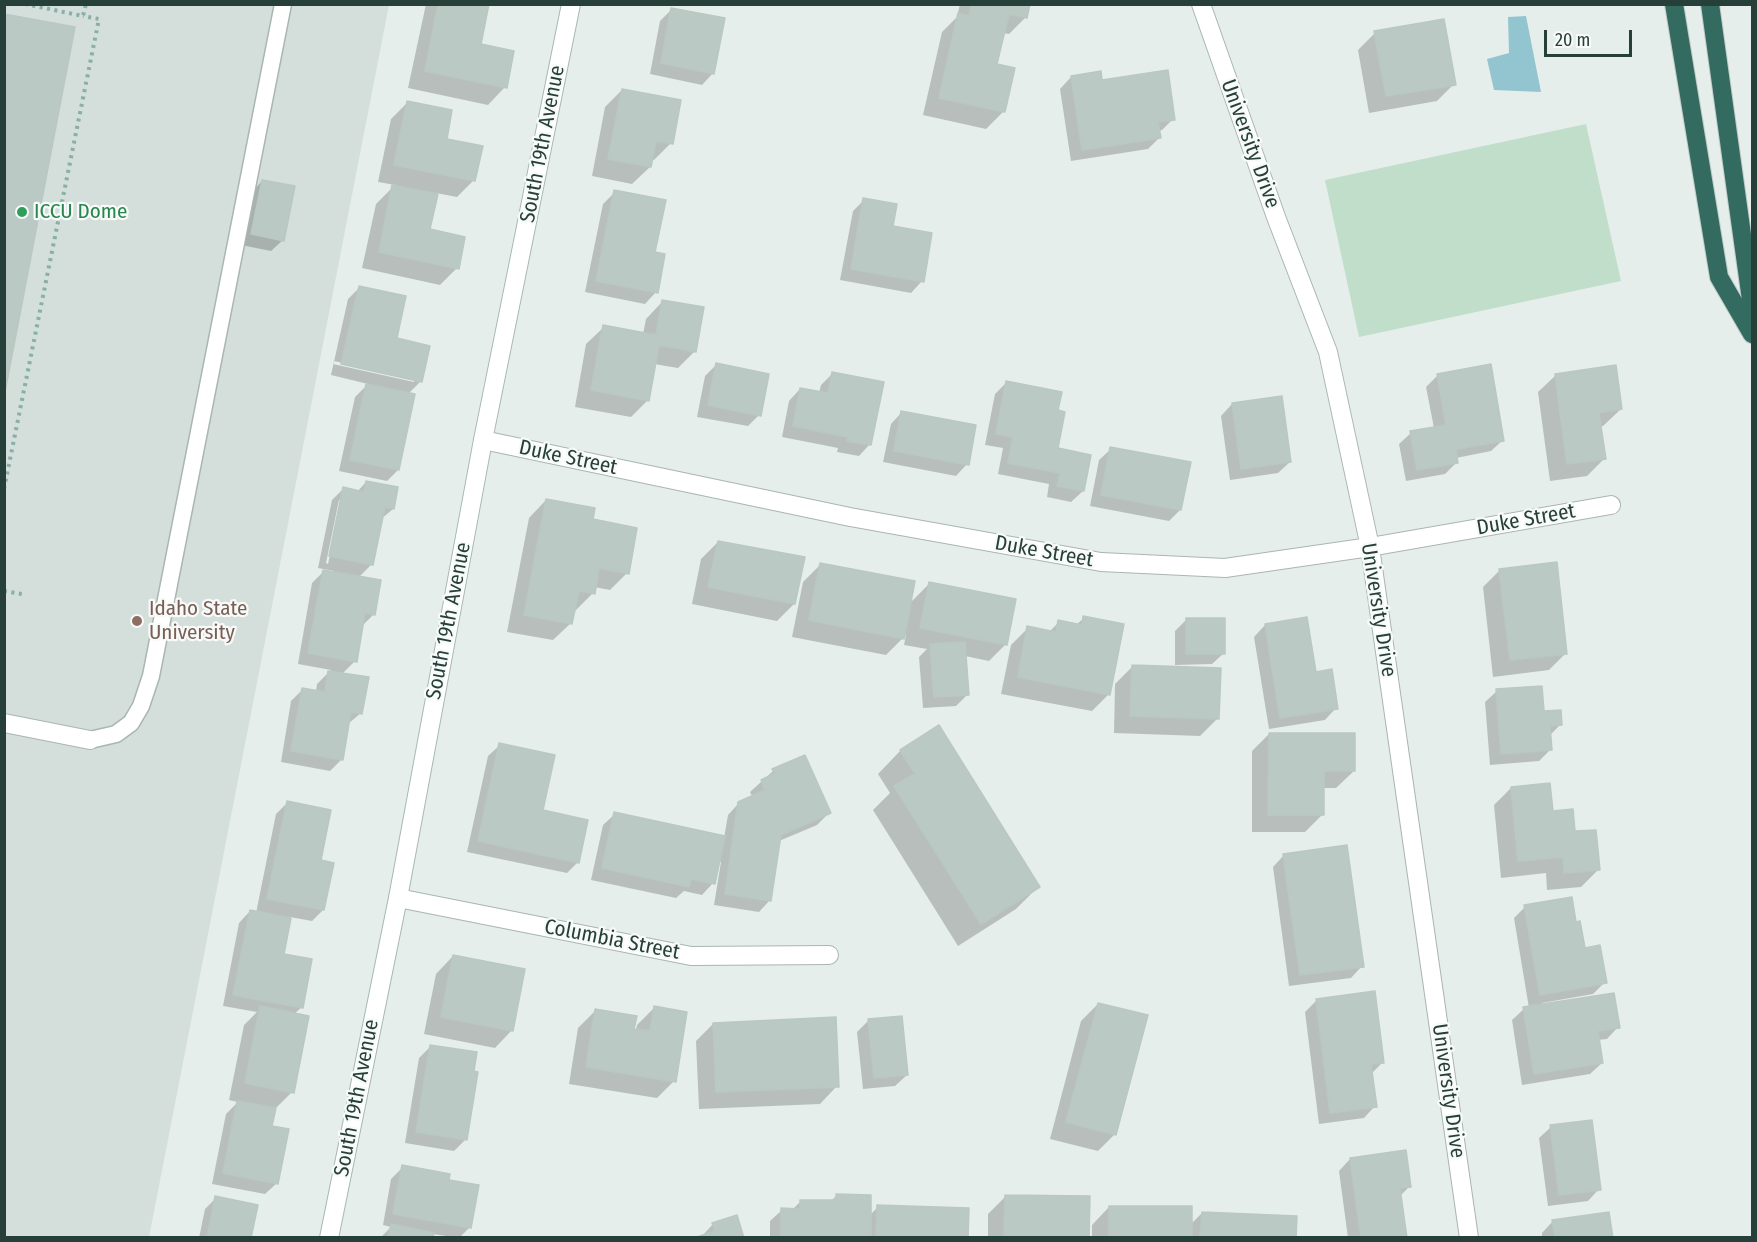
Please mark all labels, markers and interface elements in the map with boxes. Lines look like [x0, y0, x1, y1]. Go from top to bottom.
scale bar [1547, 18, 1636, 56]
text: 20 m [1555, 29, 1590, 51]
street label: South 19th Avenue [515, 63, 571, 225]
street label: University Drive [1215, 76, 1285, 212]
place label: ICCU Dome [34, 199, 127, 225]
marker: ICCU Dome [15, 205, 29, 219]
street label: Duke Street [517, 435, 619, 481]
street label: Duke Street [1475, 499, 1577, 541]
street label: Duke Street [993, 531, 1095, 573]
street label: South 19th Avenue [421, 540, 477, 702]
street label: University Drive [1355, 541, 1401, 679]
place label: Idaho State University [149, 596, 247, 646]
marker: Idaho State University [130, 614, 144, 628]
street label: Columbia Street [542, 915, 682, 965]
street label: South 19th Avenue [329, 1017, 385, 1179]
street label: University Drive [1426, 1022, 1470, 1160]

